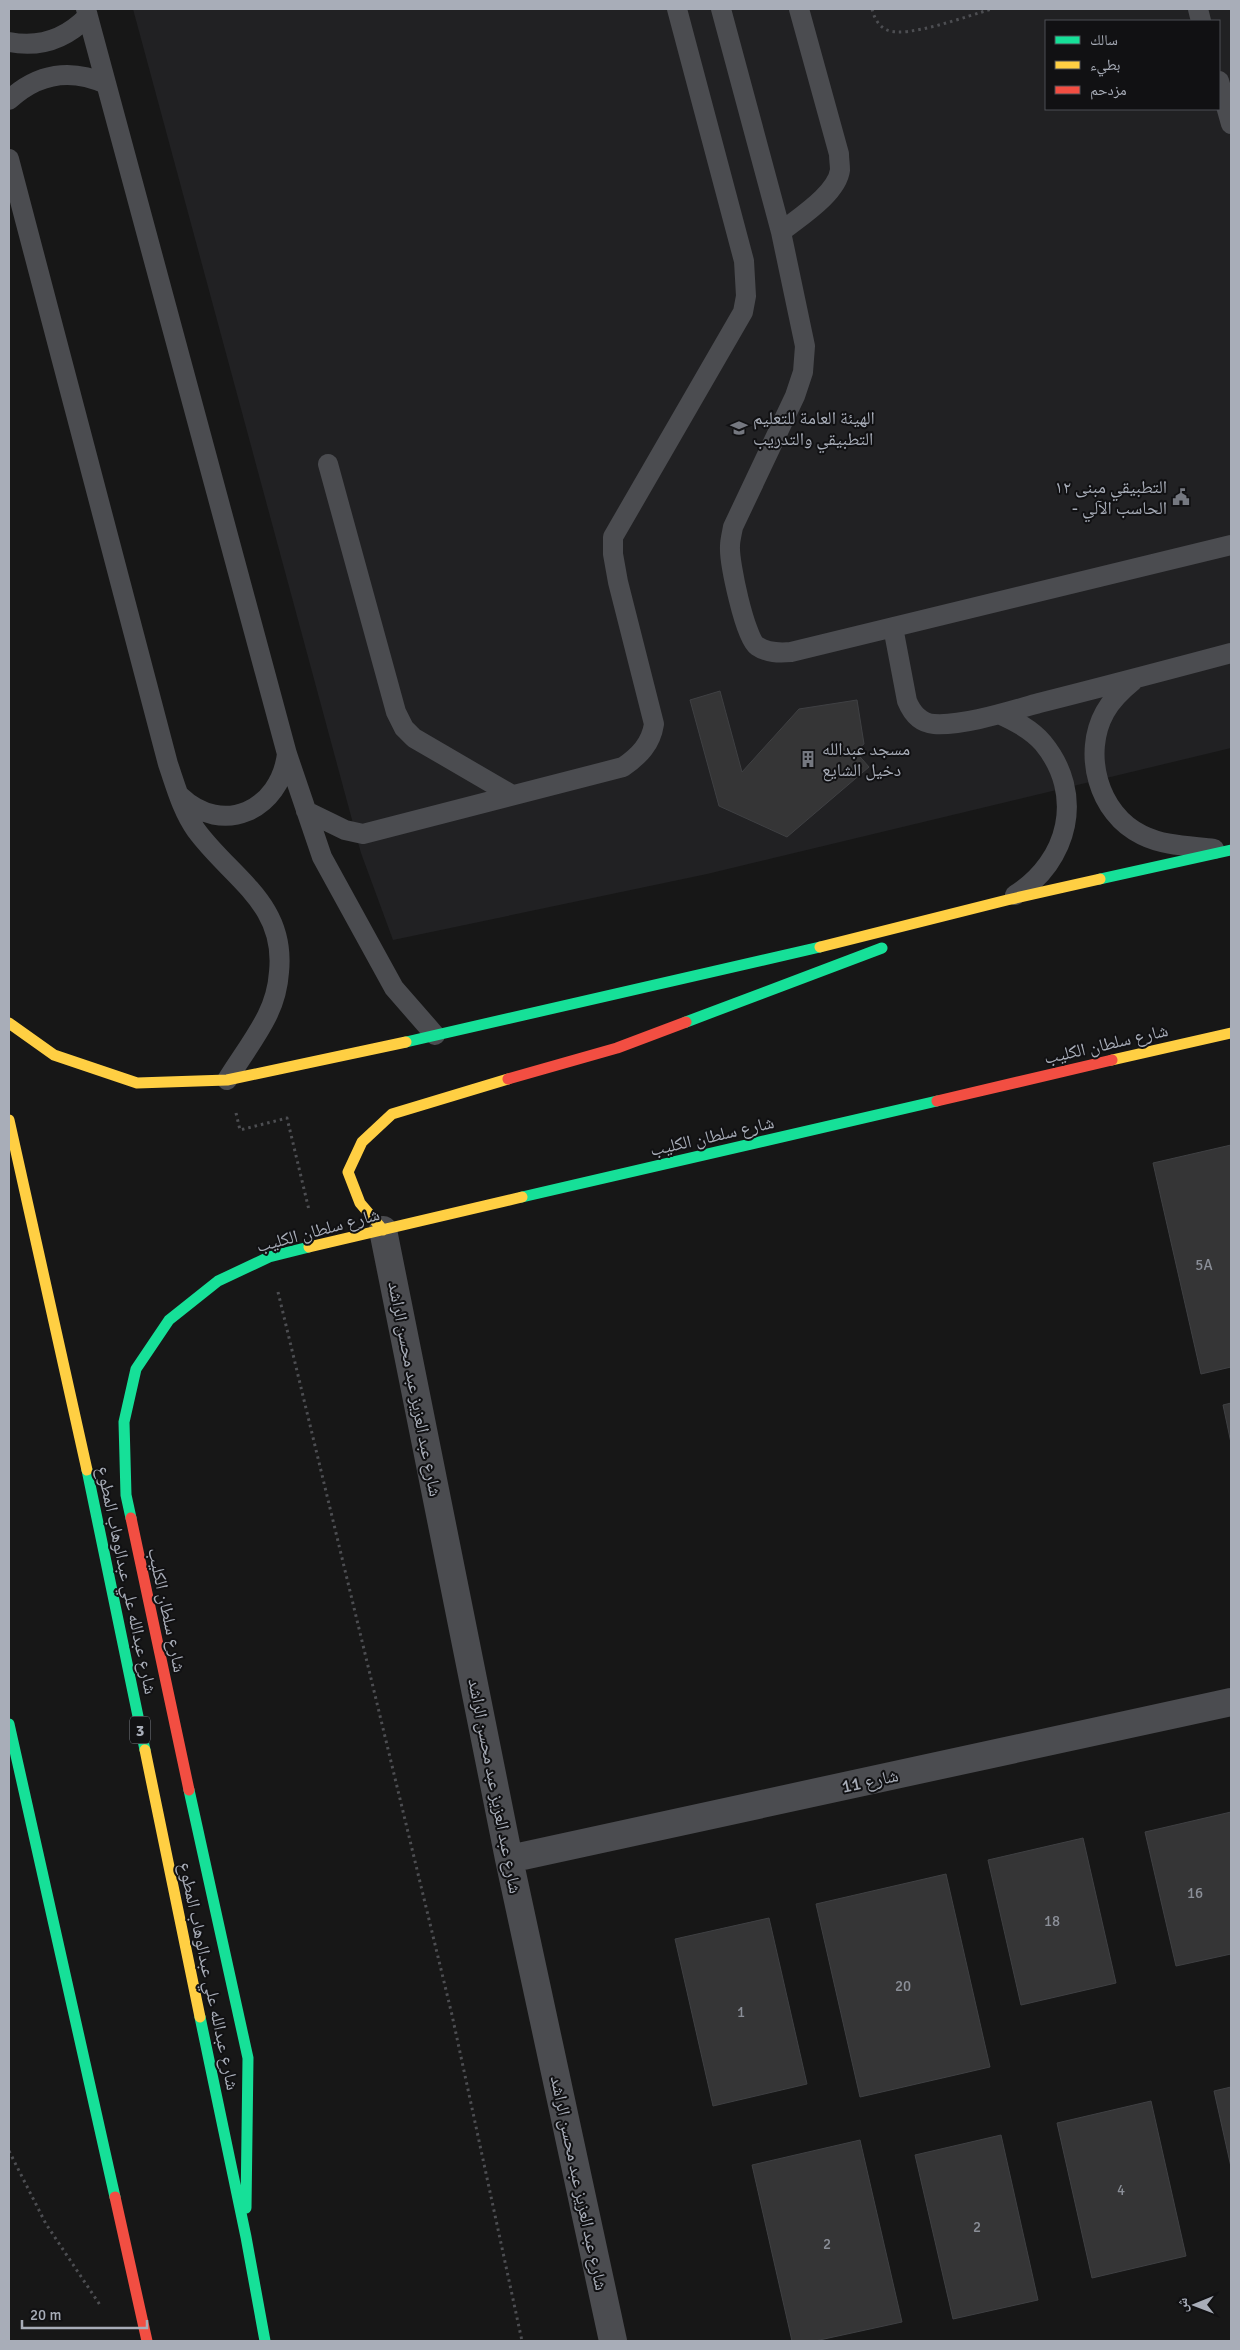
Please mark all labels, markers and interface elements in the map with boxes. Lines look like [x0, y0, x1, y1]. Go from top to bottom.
legend [1045, 20, 1220, 110]
text: سالك [1090, 31, 1118, 49]
text: بطيء [1090, 56, 1120, 77]
text: مزدحم [1090, 81, 1127, 100]
place label: الهيئة العامة للتعليم التطبيقي والتدريب [753, 407, 875, 454]
school or university icon: الهيئة العامة للتعليم التطبيقي والتدريب [729, 418, 749, 438]
place label: التطبيقي مبنى ١٢ - الحاسب الآلي [1055, 476, 1167, 523]
public building icon: التطبيقي مبنى ١٢ - الحاسب الآلي [1171, 487, 1191, 507]
place label: مسجد عبدالله دخيل الشايع [822, 738, 910, 782]
building icon: مسجد عبدالله دخيل الشايع [798, 749, 818, 769]
street label: شارع سلطان الكليب [1042, 1019, 1170, 1069]
street label: شارع سلطان الكليب [648, 1111, 776, 1161]
street label: شارع سلطان الكليب [254, 1203, 382, 1257]
house number: 5A [1195, 1256, 1213, 1274]
street label: شارع عبد العزيز عبد محسن الراشد [383, 1280, 447, 1498]
street label: شارع عبدالله علي عبدالوهاب المطوع [89, 1464, 162, 1697]
street label: شارع سلطان الكليب [143, 1546, 191, 1674]
street label: شارع عبد العزيز عبد محسن الراشد [463, 1677, 527, 1895]
road number: 3 [130, 1716, 150, 1744]
street label: شارع 11 [840, 1764, 900, 1798]
street label: شارع عبدالله علي عبدالوهاب المطوع [171, 1860, 244, 2093]
house number: 16 [1187, 1884, 1203, 1902]
house number: 18 [1044, 1912, 1060, 1930]
house number: 20 [895, 1977, 911, 1995]
house number: 1 [737, 2003, 745, 2021]
street label: شارع عبد العزيز عبد محسن الراشد [546, 2074, 612, 2292]
house number: 4 [1117, 2181, 1125, 2199]
house number: 2 [973, 2218, 981, 2236]
house number: 2 [823, 2235, 831, 2253]
north arrow [1170, 2280, 1220, 2330]
scale bar [22, 2298, 148, 2330]
text: ش [1174, 2298, 1191, 2313]
text: 20 m [30, 2306, 61, 2324]

